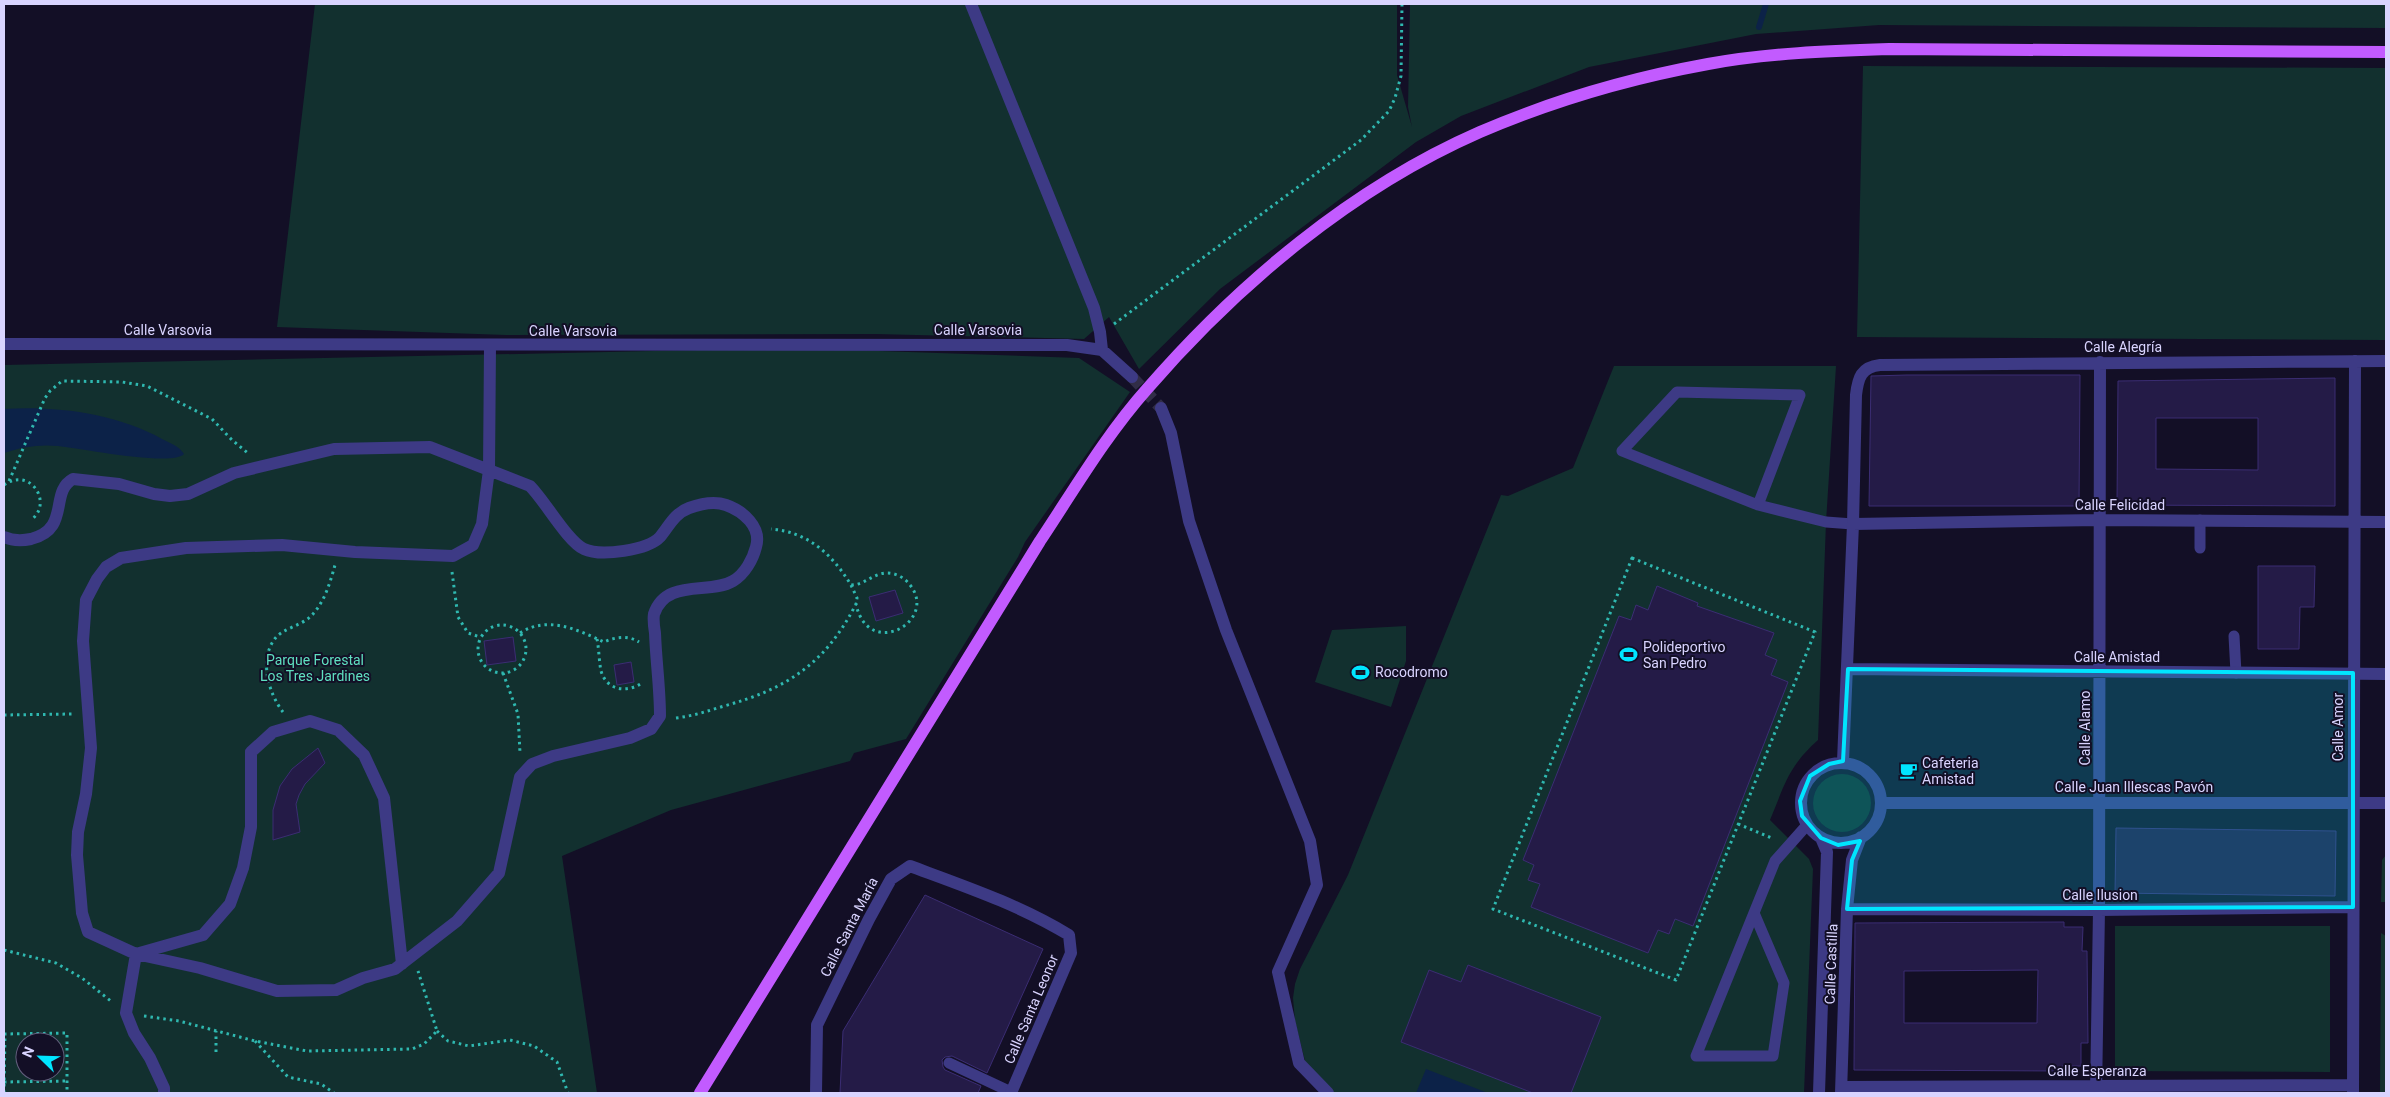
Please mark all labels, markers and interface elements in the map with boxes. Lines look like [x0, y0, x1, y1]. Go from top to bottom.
street label: Calle Varsovia [124, 322, 212, 338]
street label: Calle Varsovia [934, 322, 1022, 338]
street label: Calle Varsovia [529, 323, 617, 339]
street label: Calle Alegría [2084, 339, 2162, 355]
street label: Calle Felicidad [2075, 497, 2165, 513]
place label: Polideportivo San Pedro [1643, 639, 1725, 671]
sports icon: Polideportivo San Pedro [1619, 645, 1639, 665]
street label: Calle Amistad [2074, 649, 2160, 665]
park label: Parque Forestal Los Tres Jardines [260, 652, 370, 684]
sports icon: Rocodromo [1351, 662, 1371, 682]
place label: Rocodromo [1375, 664, 1448, 680]
street label: Calle Alamo [2077, 691, 2093, 765]
street label: Calle Amor [2330, 692, 2346, 761]
place label: Cafeteria Amistad [1922, 755, 1979, 787]
cafe icon: Cafeteria Amistad [1898, 761, 1918, 781]
street label: Calle Juan Illescas Pavón [2055, 779, 2213, 795]
street label: Calle Santa María [817, 875, 881, 979]
street label: Calle Ilusion [2062, 887, 2138, 903]
street label: Calle Castilla [1822, 923, 1840, 1005]
street label: Calle Santa Leonor [1001, 952, 1061, 1066]
north arrow [15, 1032, 65, 1082]
text: N [19, 1044, 37, 1060]
street label: Calle Esperanza [2047, 1063, 2147, 1079]

